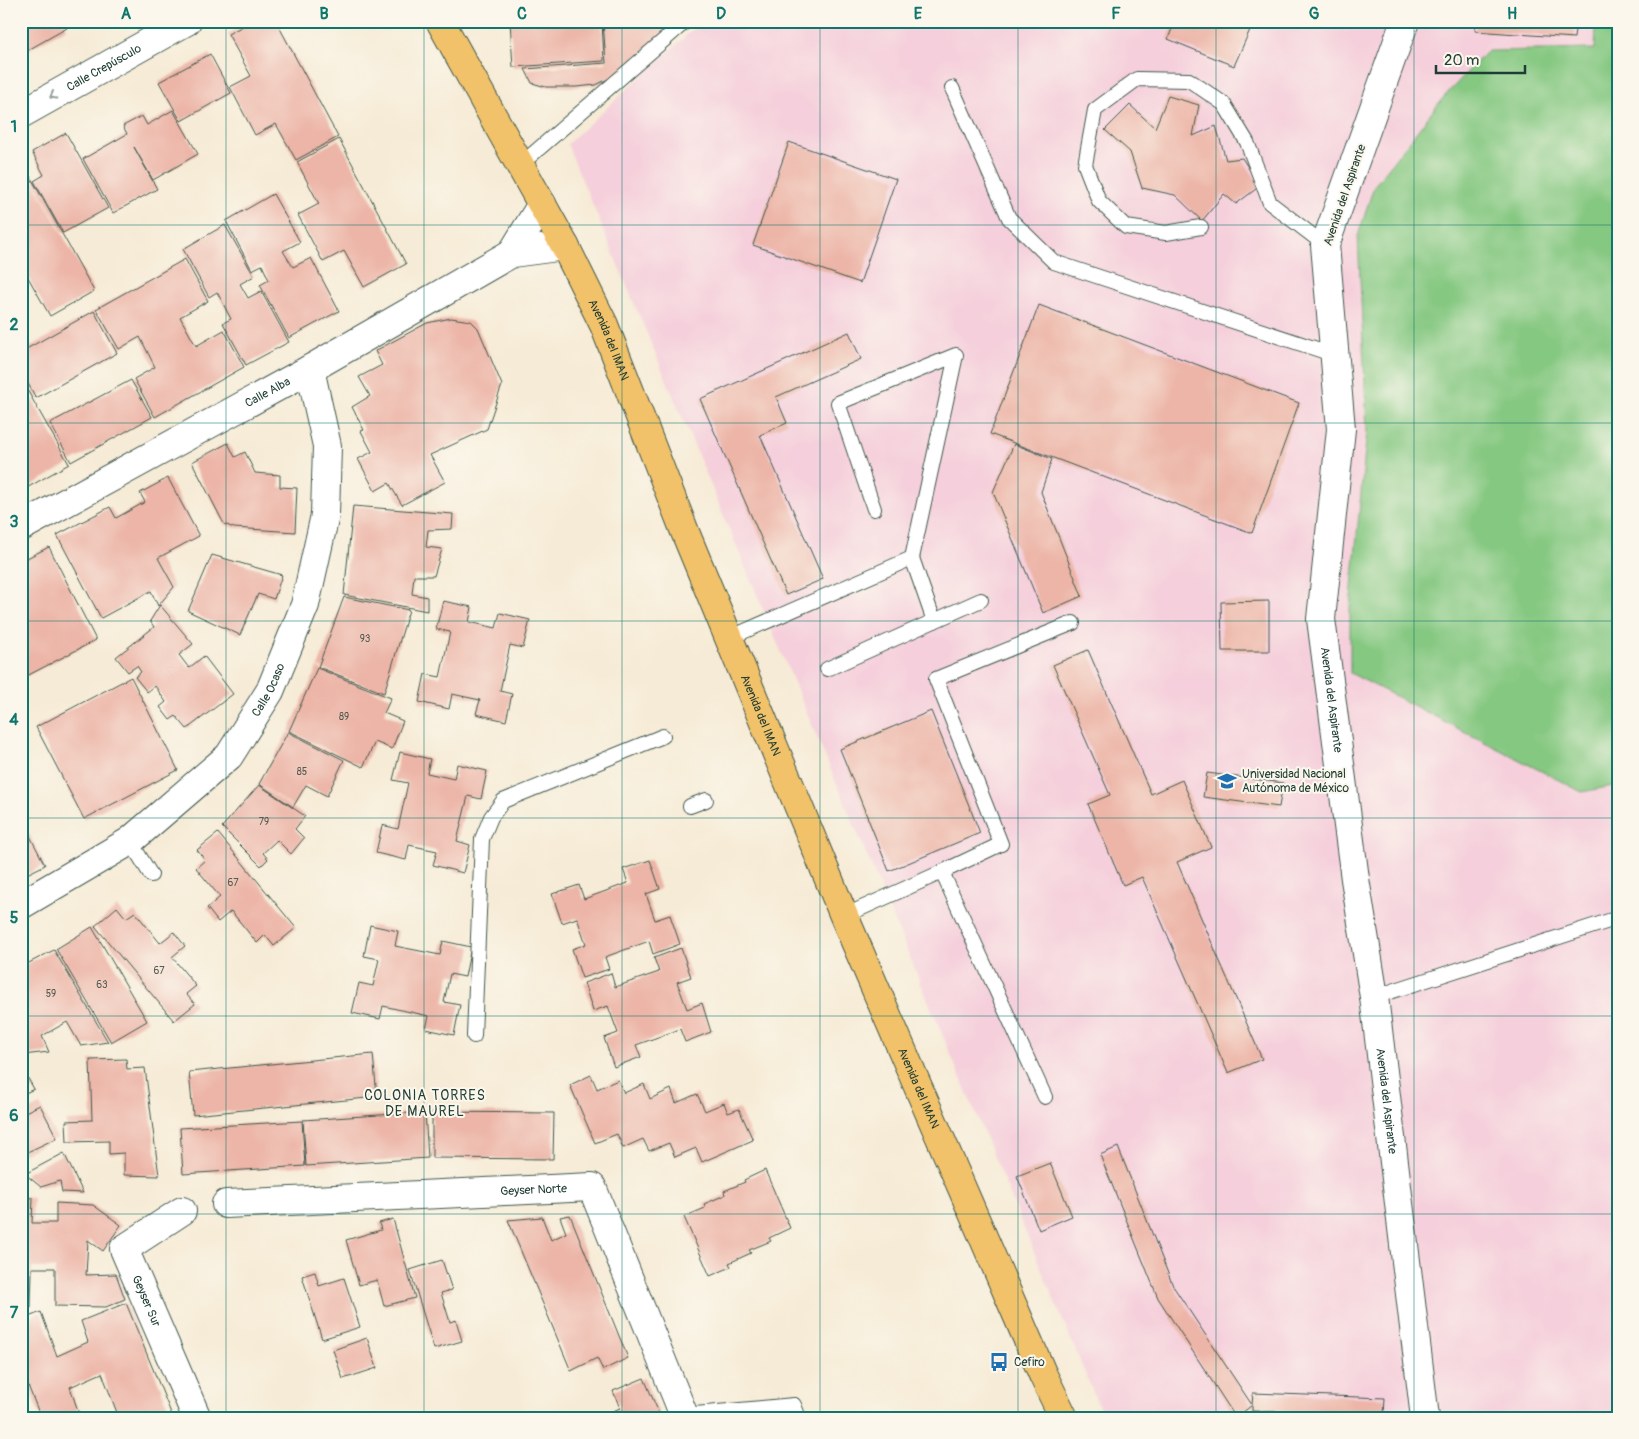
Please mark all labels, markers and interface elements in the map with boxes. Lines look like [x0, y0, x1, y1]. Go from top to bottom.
text: A [121, 4, 132, 24]
text: B [319, 4, 329, 24]
text: C [517, 4, 527, 24]
text: D [716, 4, 726, 24]
text: E [914, 4, 923, 24]
text: F [1111, 4, 1121, 24]
text: G [1309, 4, 1320, 24]
text: H [1507, 4, 1517, 24]
street label: Calle Crepúsculo [64, 40, 144, 94]
scale bar [1436, 42, 1525, 74]
text: 20 m [1444, 51, 1479, 70]
one-way arrow [49, 90, 58, 100]
text: 1 [11, 117, 17, 137]
street label: Avenida del Aspirante [1321, 142, 1369, 248]
street label: Avenida del IMAN [585, 297, 632, 382]
text: 2 [10, 315, 19, 335]
street label: Calle Alba [242, 374, 293, 411]
text: 3 [10, 512, 19, 532]
house number: 93 [360, 633, 371, 645]
street label: Avenida del Aspirante [1317, 646, 1346, 754]
street label: Calle Ocaso [248, 660, 288, 719]
street label: Avenida del IMAN [737, 672, 784, 758]
text: 4 [9, 710, 19, 730]
house number: 89 [339, 711, 349, 723]
house number: 85 [297, 766, 307, 778]
place label: Universidad Nacional Autónoma de México [1242, 767, 1349, 796]
school or university icon: Universidad Nacional Autónoma de México [1216, 770, 1238, 792]
house number: 79 [259, 816, 269, 828]
house number: 67 [227, 877, 239, 889]
text: 5 [10, 908, 19, 928]
house number: 67 [153, 965, 165, 977]
house number: 63 [96, 979, 108, 991]
house number: 59 [46, 988, 56, 1000]
street label: Avenida del IMAN [895, 1045, 943, 1131]
street label: Avenida del Aspirante [1373, 1047, 1400, 1155]
district label: COLONIA TORRES DE MAUREL [364, 1087, 486, 1120]
text: 6 [9, 1106, 19, 1126]
street label: Geyser Norte [500, 1181, 567, 1199]
street label: Geyser Sur [129, 1273, 164, 1330]
text: 7 [10, 1303, 19, 1323]
bus stop icon: Cefiro [988, 1351, 1010, 1373]
place label: Cefiro [1014, 1355, 1045, 1370]

